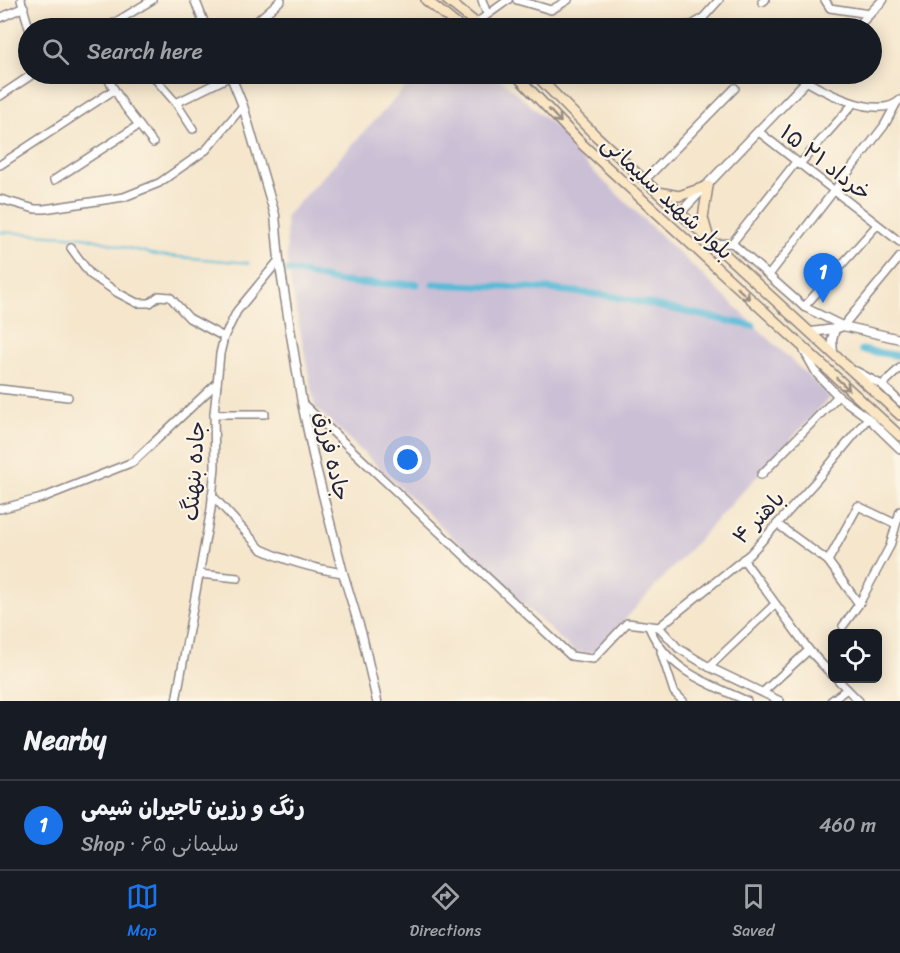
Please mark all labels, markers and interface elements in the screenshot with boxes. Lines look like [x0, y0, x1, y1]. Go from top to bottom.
search box [18, 18, 882, 84]
text: Search here [87, 32, 203, 71]
icon: search [39, 35, 72, 68]
one-way arrow [548, 108, 562, 123]
street label: ۱۵ خرداد ۲١ [771, 114, 880, 211]
street label: بلوار شهید سلیمانی [592, 125, 743, 270]
pin: 1 [804, 254, 842, 303]
one-way arrow [735, 286, 750, 300]
one-way arrow [835, 377, 850, 391]
street label: جاده فرزق [303, 407, 362, 505]
street label: جاده بنهنگ [171, 420, 216, 522]
your location [393, 445, 422, 474]
street label: باهنر ۴ [722, 481, 794, 554]
map controls [828, 629, 882, 683]
button: locate [828, 629, 882, 683]
text: Nearby [24, 717, 106, 763]
text: رنگ و رزین تاجیران شیمی [81, 788, 305, 827]
text: 1 [39, 808, 48, 843]
text: 460 m [819, 808, 876, 843]
text: Shop · سلیمانی ۶۵ [81, 827, 239, 862]
tab: Map [126, 880, 159, 945]
tab: Directions [410, 880, 481, 945]
tab: Saved [732, 880, 774, 945]

